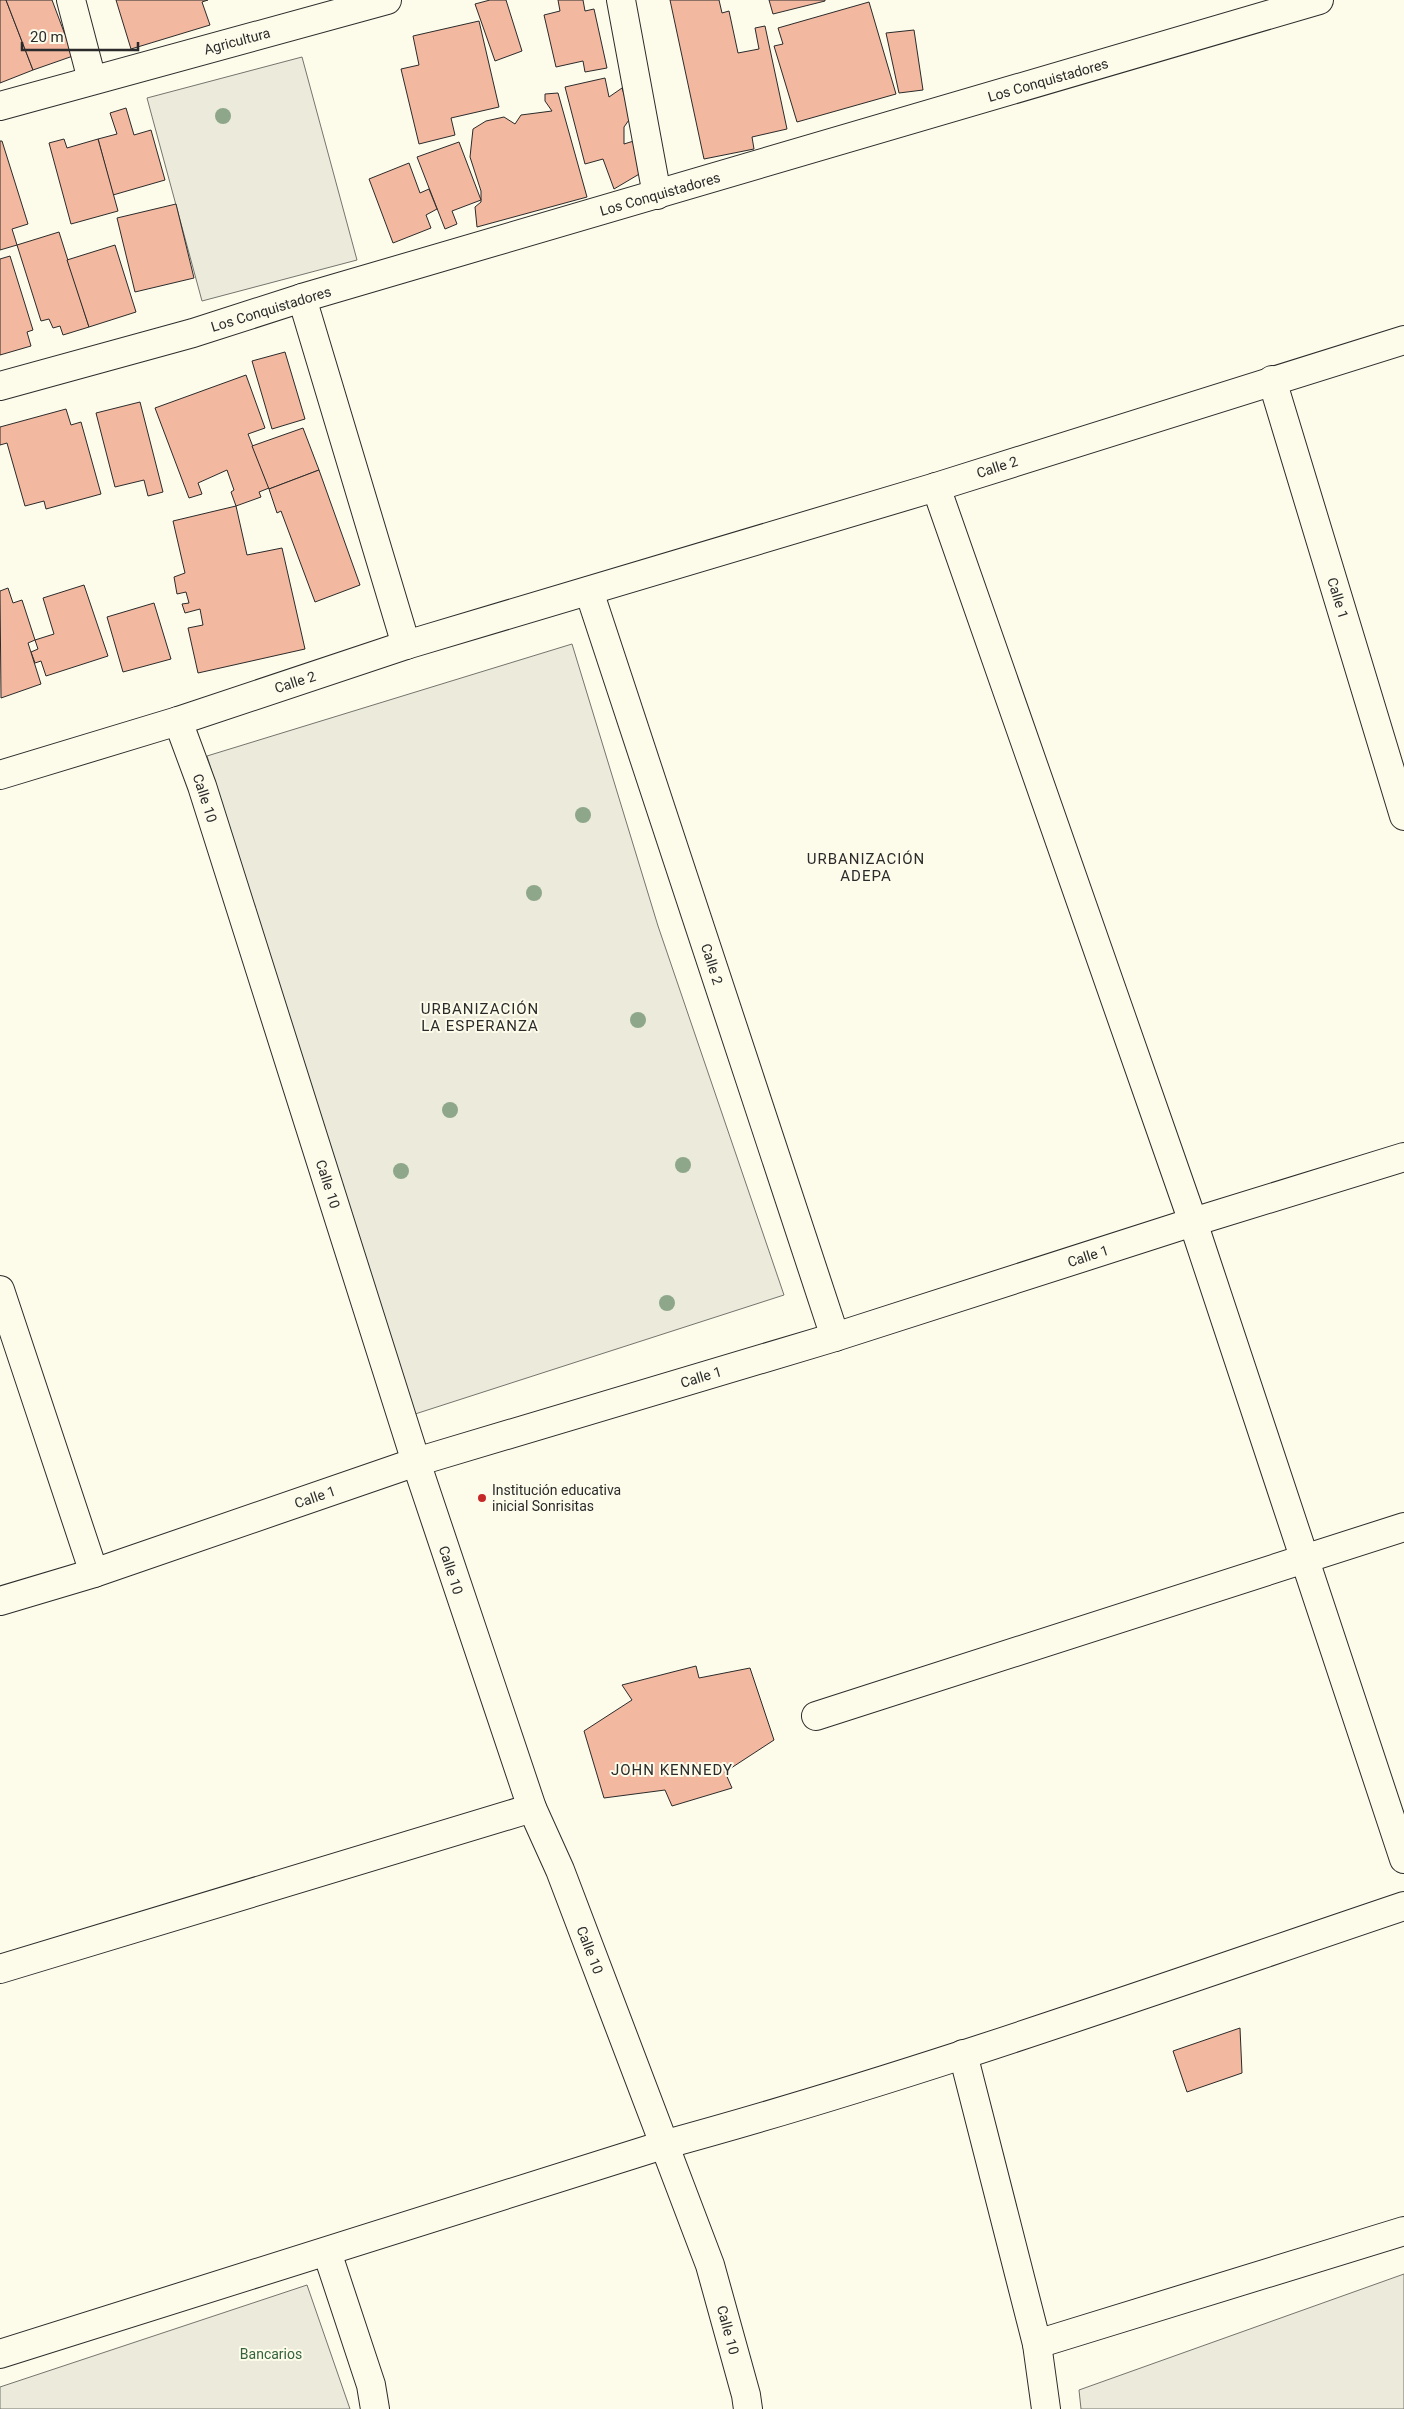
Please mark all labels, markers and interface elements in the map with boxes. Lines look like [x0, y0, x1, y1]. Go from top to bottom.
scale bar [22, 20, 139, 52]
street label: Agricultura [202, 24, 272, 58]
text: 20 m [30, 28, 64, 46]
street label: Los Conquistadores [986, 55, 1110, 105]
street label: Los Conquistadores [598, 169, 722, 219]
street label: Los Conquistadores [209, 283, 333, 335]
street label: Calle 2 [974, 453, 1020, 481]
street label: Calle 1 [1324, 575, 1352, 621]
street label: Calle 2 [272, 668, 318, 696]
street label: Calle 10 [190, 772, 220, 824]
district label: URBANIZACIÓN ADEPA [807, 850, 925, 885]
street label: Calle 2 [698, 941, 726, 987]
district label: URBANIZACIÓN LA ESPERANZA [421, 1000, 539, 1035]
street label: Calle 10 [313, 1158, 343, 1210]
street label: Calle 1 [1065, 1242, 1111, 1270]
street label: Calle 1 [678, 1363, 724, 1391]
place label: Institución educativa inicial Sonrisitas [492, 1482, 621, 1514]
street label: Calle 1 [292, 1483, 338, 1511]
marker: Institución educativa inicial Sonrisitas [476, 1492, 488, 1504]
street label: Calle 10 [436, 1544, 466, 1596]
district label: JOHN KENNEDY [611, 1761, 733, 1779]
street label: Calle 10 [574, 1924, 607, 1976]
street label: Calle 10 [714, 2304, 742, 2356]
park label: Bancarios [240, 2346, 302, 2362]

